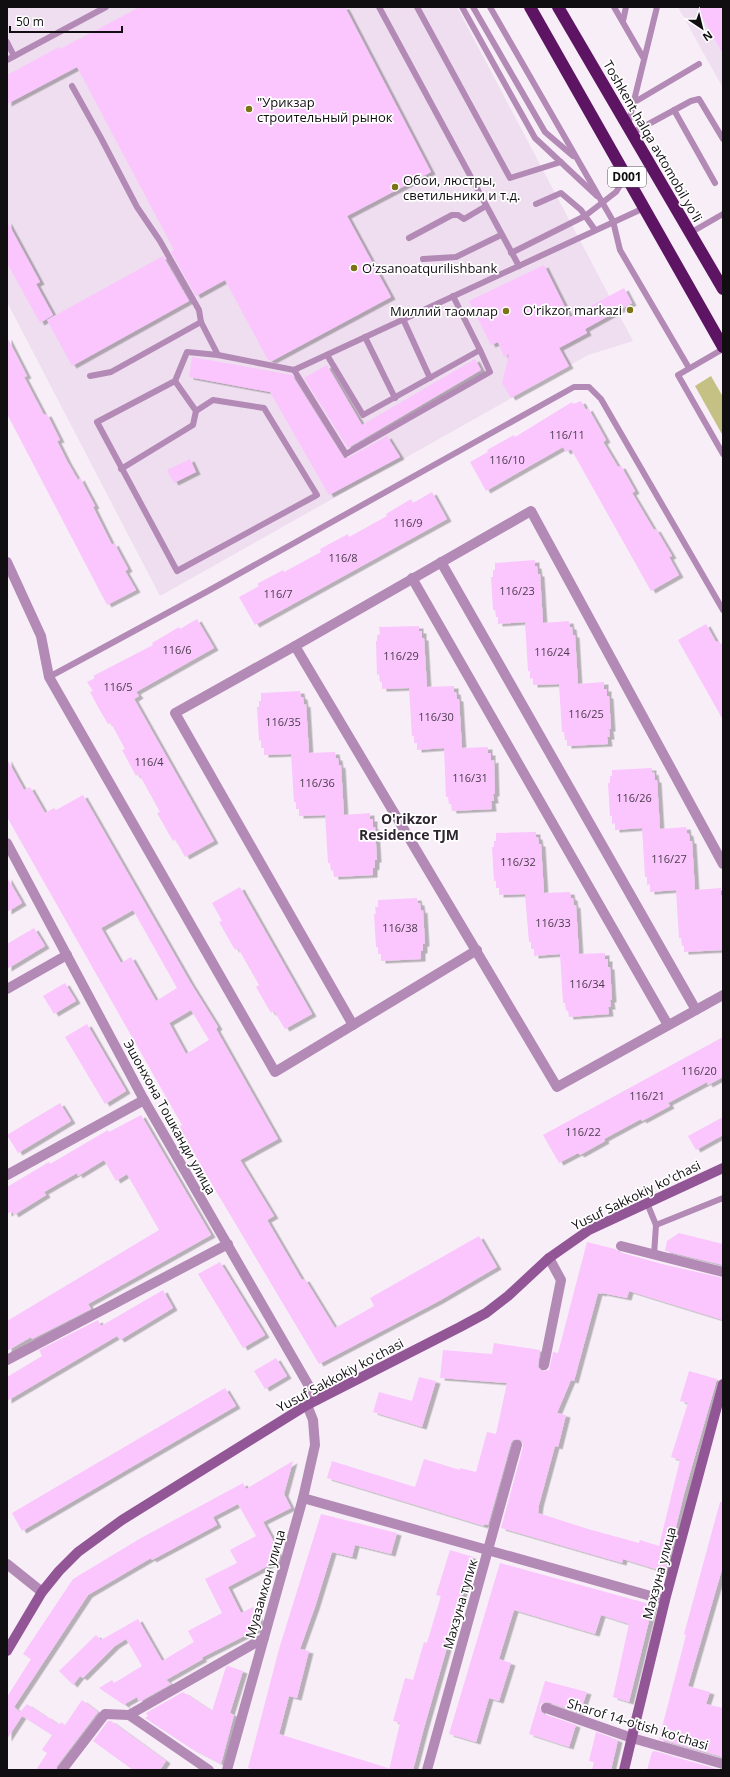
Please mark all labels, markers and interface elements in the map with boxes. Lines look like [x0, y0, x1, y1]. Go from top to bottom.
scale bar [10, 8, 122, 34]
north arrow [682, 8, 722, 48]
text: 50 m [16, 13, 44, 30]
text: N [700, 28, 716, 45]
street label: Toshkent halqa avtomobil yo'li [599, 57, 707, 225]
place label: "Урикзар строительный рынок [257, 93, 393, 126]
marker: "Урикзар строительный рынок [244, 104, 254, 114]
road number: D001 [608, 167, 646, 187]
place label: Обои, люстры, светильники и т.д. [403, 171, 520, 204]
marker: Обои, люстры, светильники и т.д. [390, 182, 400, 192]
place label: Oʻzsanoatqurilishbank [362, 259, 498, 277]
marker: Oʻzsanoatqurilishbank [349, 263, 359, 273]
place label: Oʻrikzor markazi [523, 301, 622, 319]
place label: Миллий таомлар [390, 302, 498, 320]
marker: Oʻrikzor markazi [625, 305, 635, 315]
marker: Миллий таомлар [501, 306, 511, 316]
house number: 116/11 [549, 427, 585, 442]
house number: 116/10 [489, 452, 525, 467]
house number: 116/9 [393, 515, 423, 530]
house number: 116/8 [328, 550, 358, 565]
house number: 116/23 [499, 583, 535, 598]
house number: 116/7 [263, 586, 293, 601]
house number: 116/6 [162, 642, 192, 657]
house number: 116/24 [534, 644, 570, 659]
house number: 116/29 [383, 648, 419, 663]
house number: 116/5 [103, 679, 133, 694]
house number: 116/25 [568, 706, 604, 721]
house number: 116/30 [418, 709, 454, 724]
house number: 116/35 [265, 714, 301, 729]
house number: 116/4 [134, 754, 164, 769]
house number: 116/31 [452, 770, 488, 785]
house number: 116/36 [299, 775, 335, 790]
house number: 116/26 [616, 790, 652, 805]
district label: O'rikzor Residence TJM [359, 809, 459, 844]
house number: 116/27 [651, 851, 687, 866]
house number: 116/32 [500, 854, 536, 869]
house number: 116/33 [535, 915, 571, 930]
house number: 116/38 [382, 920, 418, 935]
house number: 116/34 [569, 976, 605, 991]
street label: Эшонхона Тошканди улица [120, 1036, 220, 1198]
house number: 116/20 [681, 1063, 717, 1078]
house number: 116/21 [629, 1088, 665, 1103]
house number: 116/22 [565, 1124, 601, 1139]
street label: Yusuf Sakkokiy ko'chasi [569, 1156, 703, 1234]
street label: Yusuf Sakkokiy ko'chasi [273, 1334, 407, 1416]
street label: Махзуна улица [638, 1525, 680, 1621]
street label: Муазамхон улица [241, 1528, 289, 1640]
street label: Махзуна тупик [439, 1557, 482, 1651]
street label: Sharof 14-o'tish ko'chasi [565, 1694, 711, 1754]

